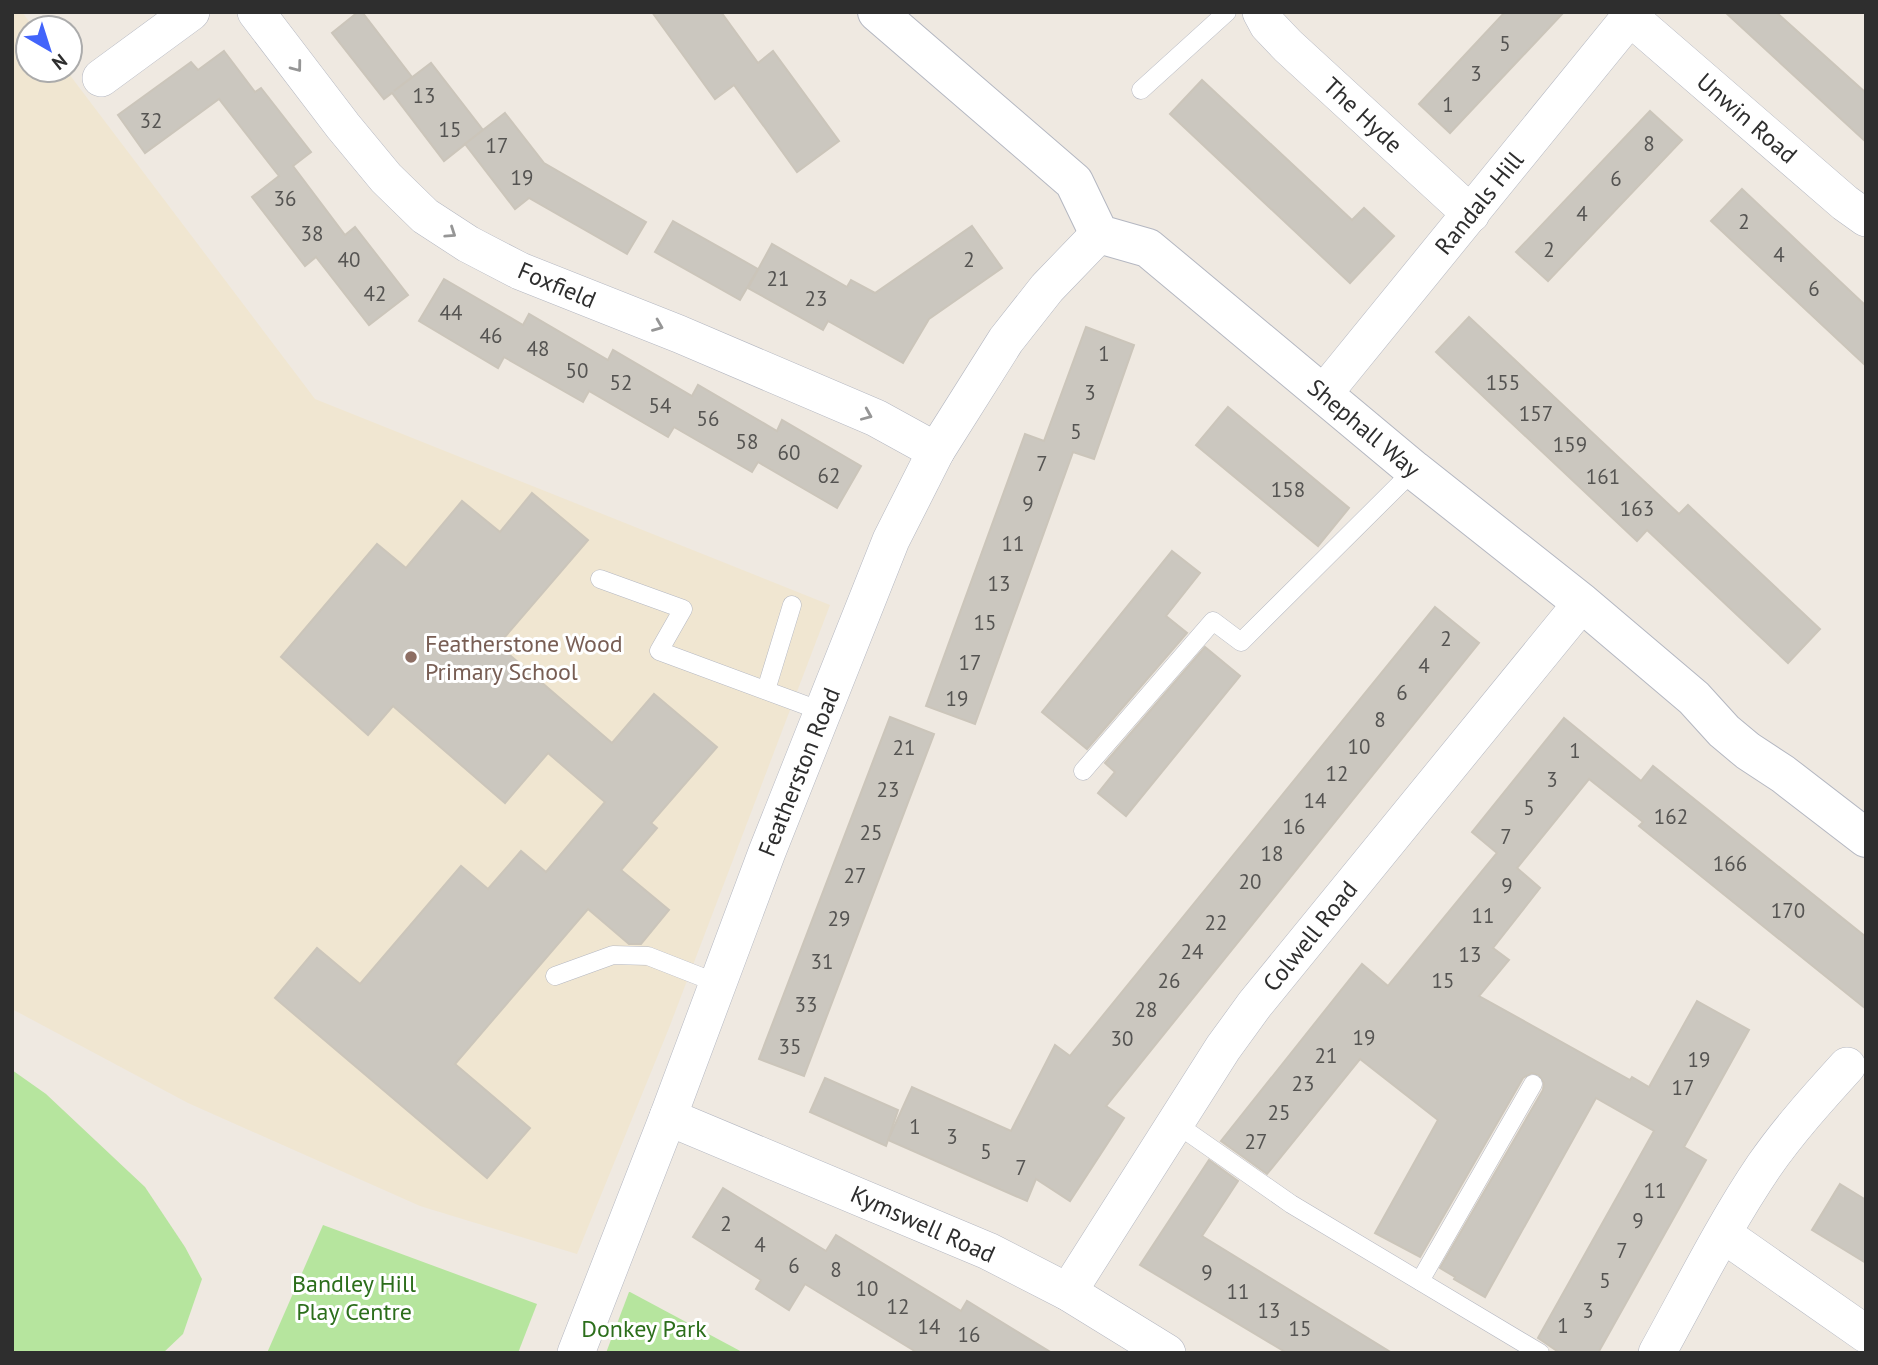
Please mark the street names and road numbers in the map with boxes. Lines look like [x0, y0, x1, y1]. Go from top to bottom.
street label: Unwin Road [1690, 66, 1804, 170]
street label: The Hyde [1317, 70, 1409, 160]
street label: Randals Hill [1428, 145, 1530, 261]
street label: Foxfield [513, 255, 601, 315]
street label: Shephall Way [1301, 372, 1427, 484]
street label: Featherston Road [751, 683, 847, 861]
street label: Colwell Road [1256, 874, 1364, 998]
street label: Kymswell Road [846, 1178, 1000, 1270]

